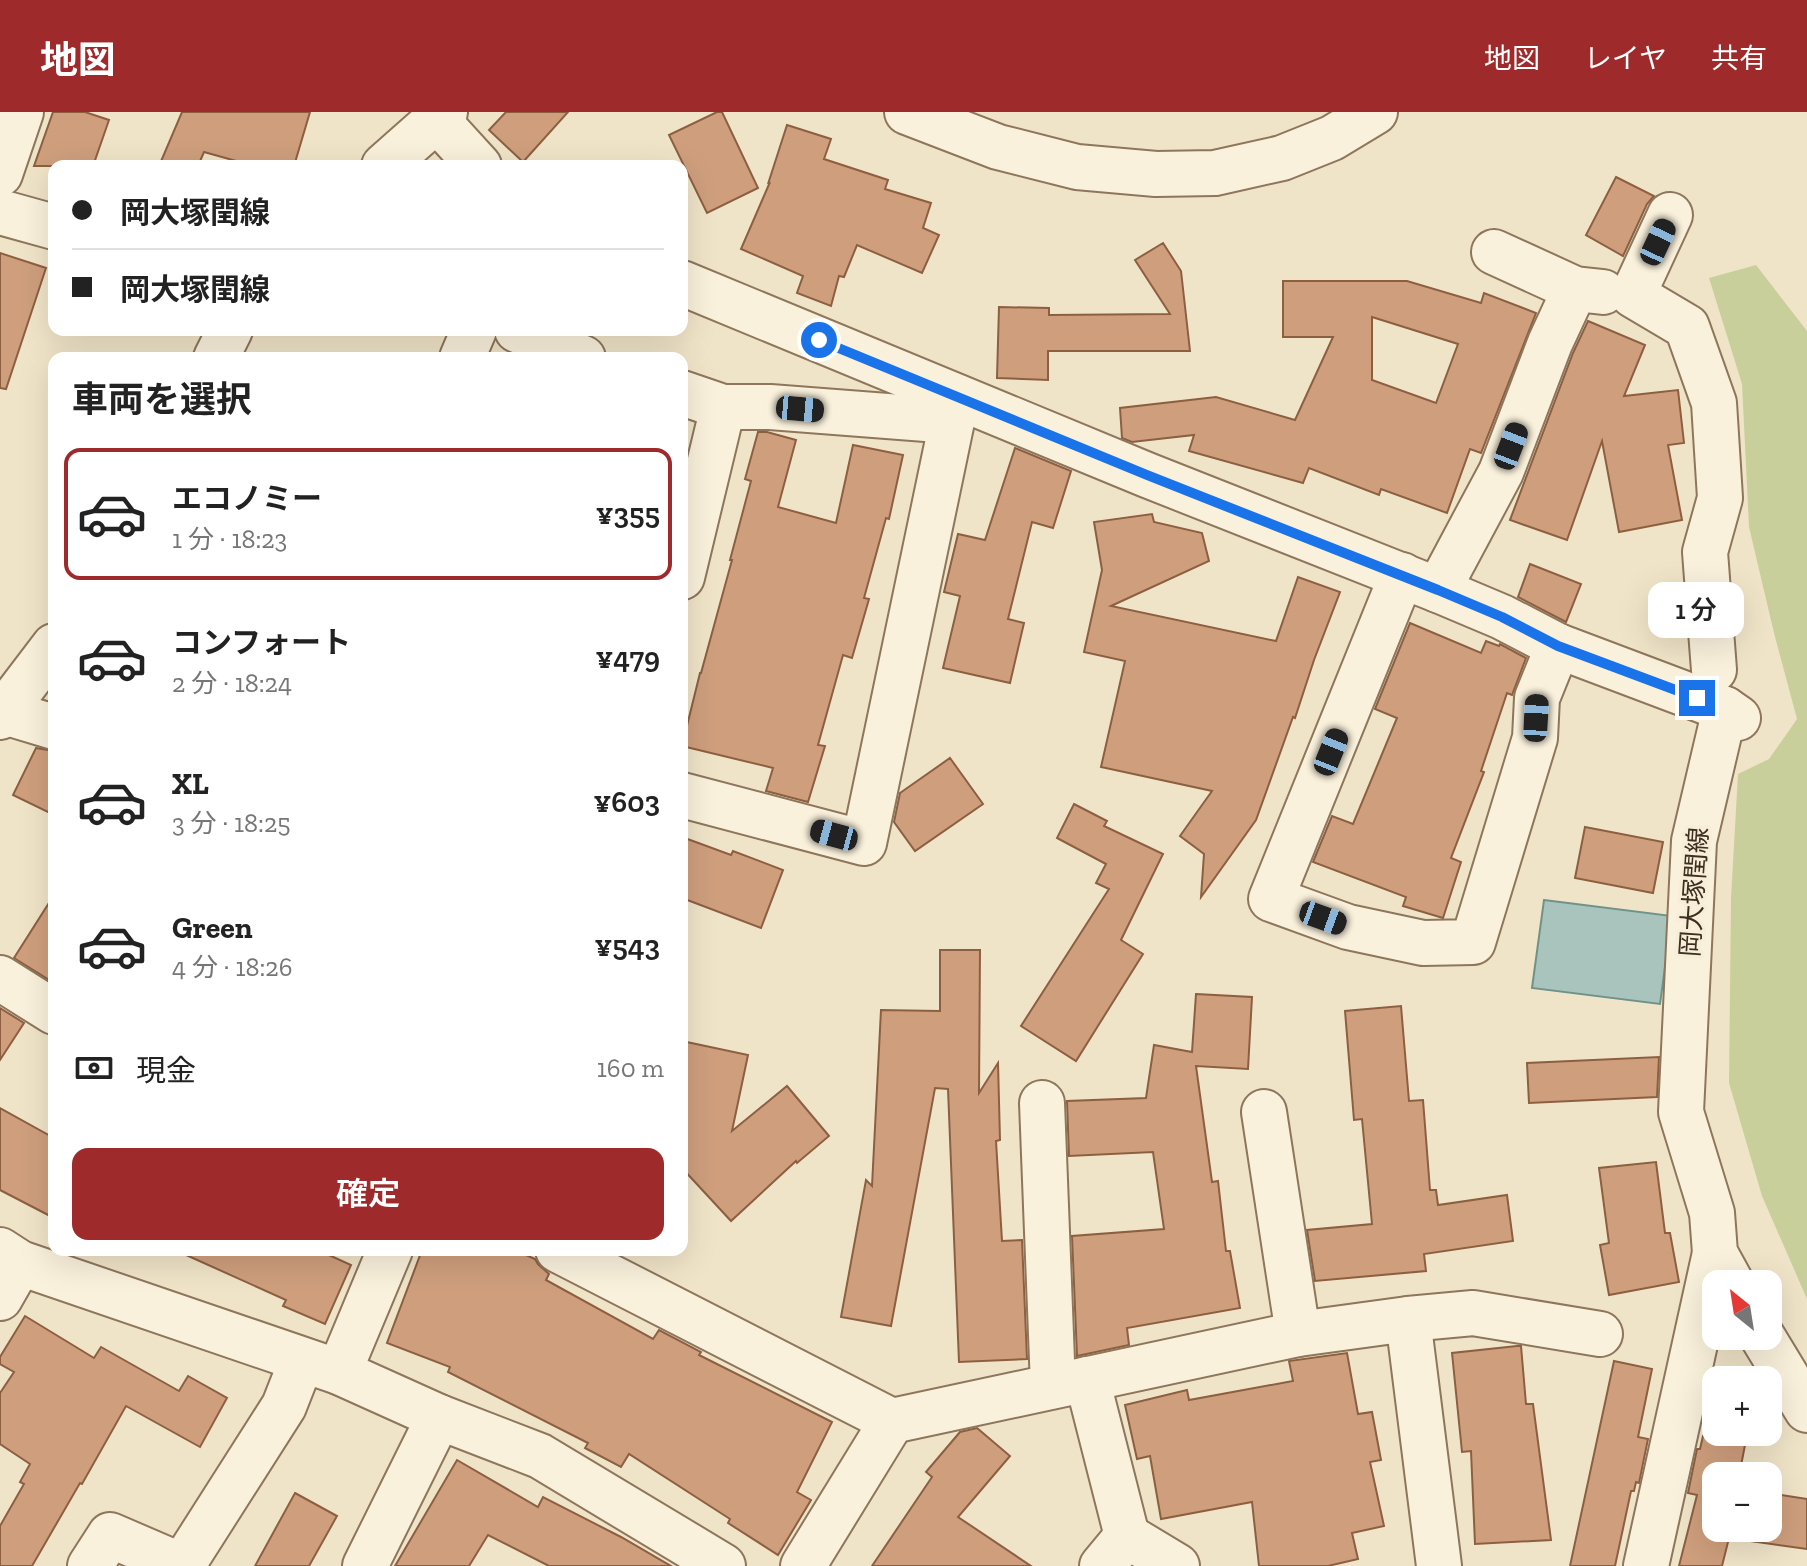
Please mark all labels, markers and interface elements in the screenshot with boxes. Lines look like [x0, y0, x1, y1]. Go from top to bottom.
text: 地図 [40, 37, 116, 83]
text: 地図 [1484, 42, 1540, 75]
text: レイヤ [1584, 42, 1667, 75]
text: 共有 [1711, 42, 1767, 75]
text: 岡大塚閏線 [120, 195, 270, 231]
car [1637, 215, 1679, 269]
text: 岡大塚閏線 [120, 272, 270, 308]
route start [801, 322, 837, 358]
text: 車両を選択 [72, 378, 252, 421]
car [775, 395, 825, 423]
car [1491, 419, 1531, 473]
icon: car [76, 478, 148, 550]
text: エコノミー [172, 481, 322, 517]
text: ¥355 [596, 496, 660, 532]
text: 1 分 · 18:23 [172, 523, 287, 555]
callout: 1 分 [1649, 582, 1745, 638]
text: 1 分 [1675, 594, 1717, 626]
icon: car [76, 622, 148, 694]
text: コンフォート [172, 625, 351, 661]
text: ¥479 [595, 640, 660, 676]
text: 2 分 · 18:24 [172, 667, 292, 699]
route end [1679, 680, 1715, 716]
car [1523, 693, 1549, 743]
car [1311, 725, 1351, 779]
icon: car [76, 766, 148, 838]
text: XL [172, 766, 209, 802]
text: ¥603 [593, 784, 660, 820]
text: 3 分 · 18:25 [172, 807, 291, 839]
car [808, 817, 860, 853]
street label: 岡大塚閏線 [1674, 826, 1714, 958]
car [1296, 899, 1350, 937]
icon: car [76, 910, 148, 982]
text: Green [172, 910, 252, 946]
text: ¥543 [594, 928, 660, 964]
text: 4 分 · 18:26 [172, 951, 292, 983]
icon: cash [72, 1046, 116, 1090]
text: 160 m [597, 1052, 664, 1084]
text: 現金 [136, 1053, 196, 1089]
button: 確定 [72, 1148, 664, 1240]
north arrow [1702, 1270, 1782, 1350]
map controls [1702, 1270, 1782, 1542]
button: + [1702, 1366, 1782, 1446]
button: − [1702, 1462, 1782, 1542]

